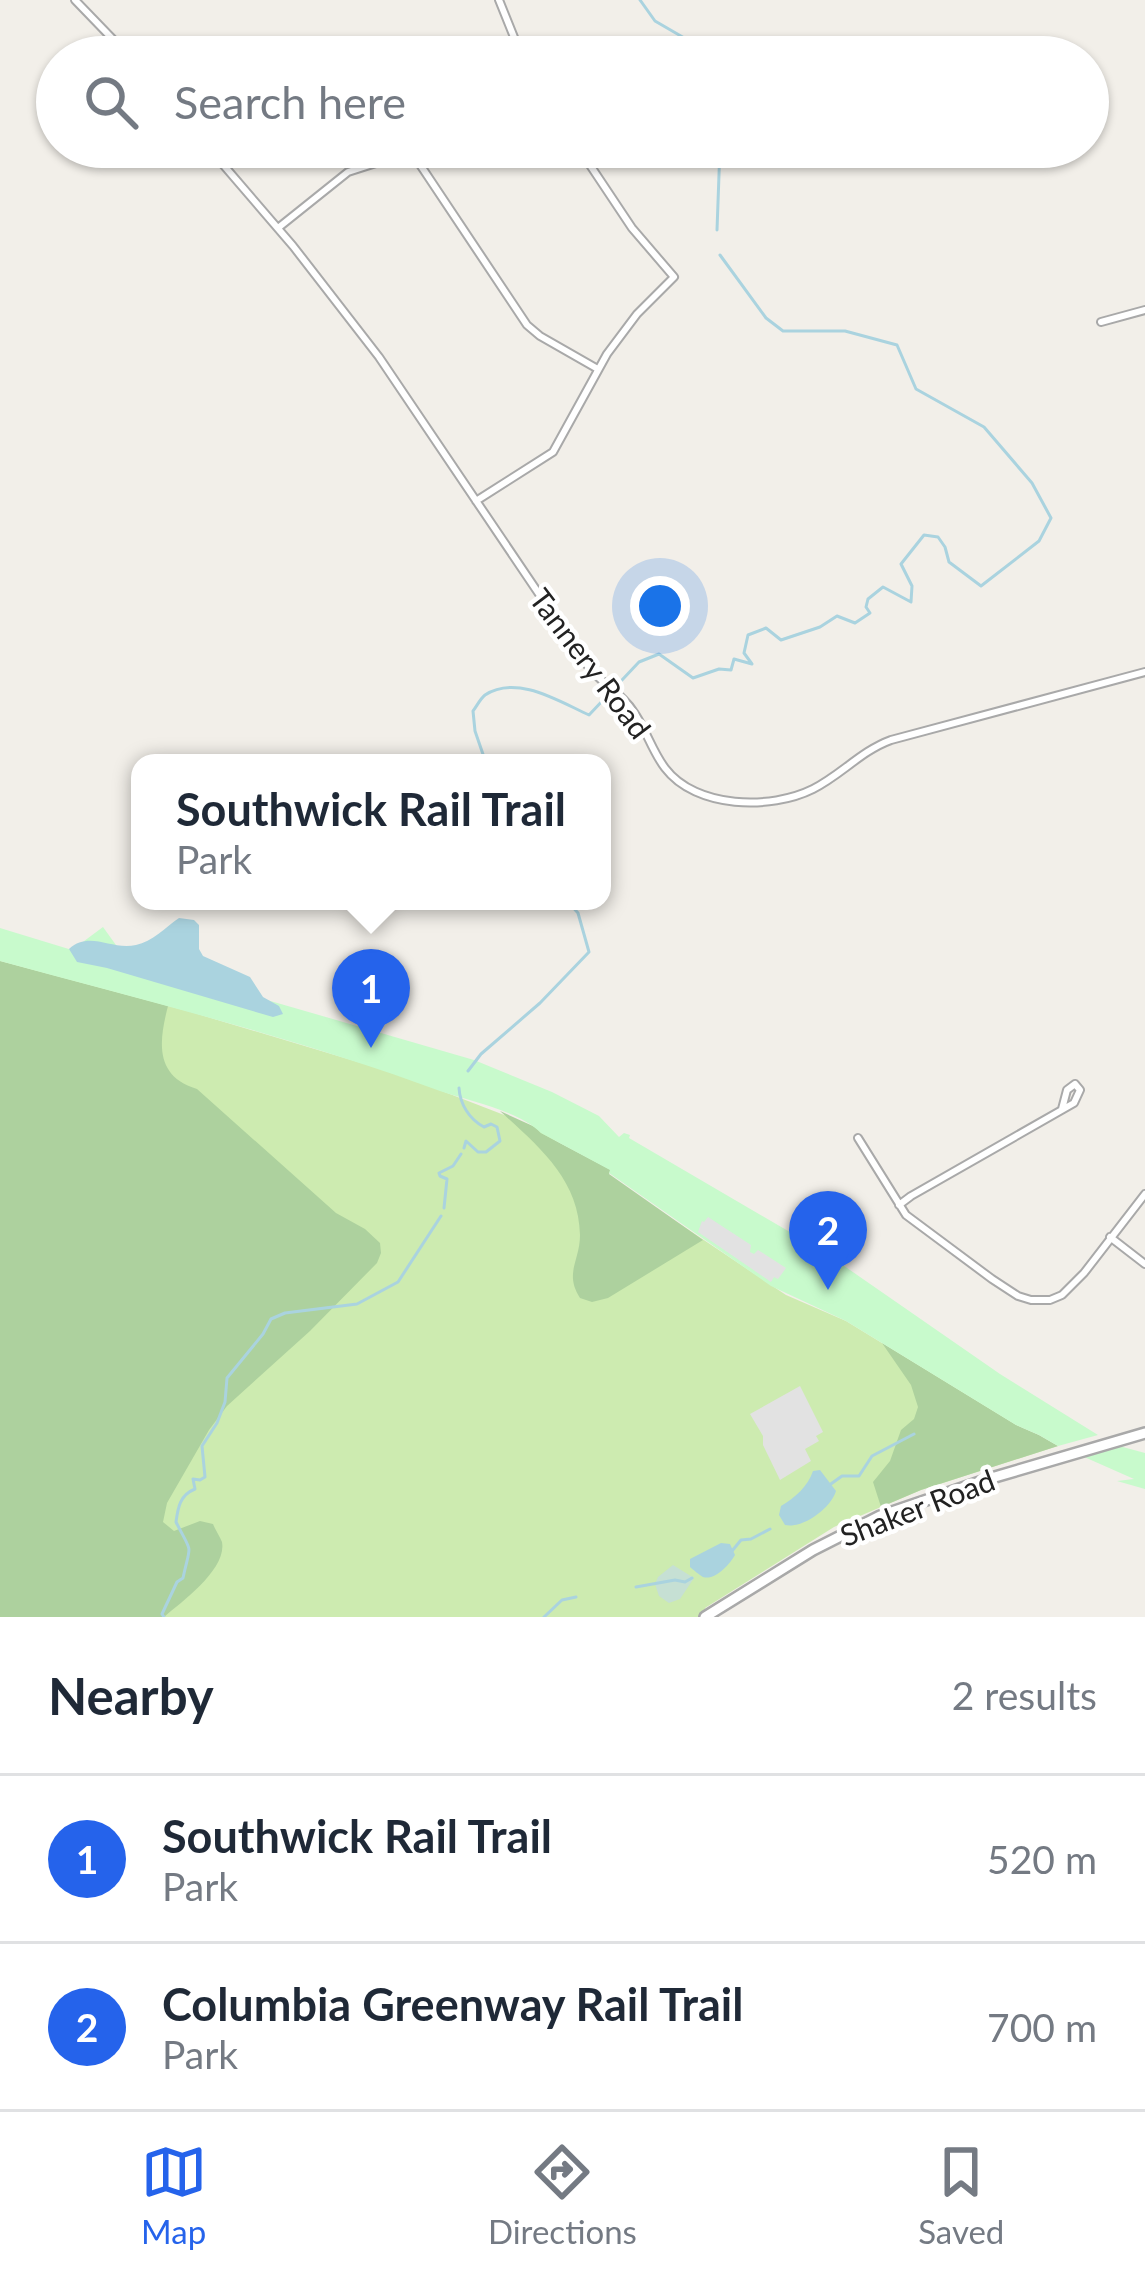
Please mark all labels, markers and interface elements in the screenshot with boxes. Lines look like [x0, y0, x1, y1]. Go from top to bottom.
search box [36, 36, 1109, 168]
icon: search [78, 69, 144, 135]
text: Search here [174, 75, 406, 129]
your location [630, 576, 690, 636]
street label: Tannery Road [523, 581, 659, 745]
popup [131, 754, 611, 910]
text: Southwick Rail Trail [176, 782, 566, 836]
text: Park [176, 836, 252, 882]
pin: 1 [332, 949, 410, 1048]
pin: 2 [789, 1191, 867, 1290]
street label: Shaker Road [835, 1461, 999, 1553]
text: Nearby [48, 1665, 214, 1726]
text: 2 results [952, 1672, 1097, 1718]
text: Southwick Rail Trail [162, 1809, 552, 1863]
text: 1 [76, 1836, 98, 1882]
text: 520 m [987, 1836, 1097, 1882]
text: Park [162, 1863, 238, 1909]
text: Columbia Greenway Rail Trail [162, 1977, 743, 2031]
text: 2 [76, 2004, 98, 2050]
text: 700 m [987, 2004, 1097, 2050]
text: Park [162, 2031, 238, 2077]
tab: Map [141, 2139, 207, 2251]
tab: Directions [488, 2139, 637, 2251]
tab: Saved [918, 2139, 1004, 2251]

